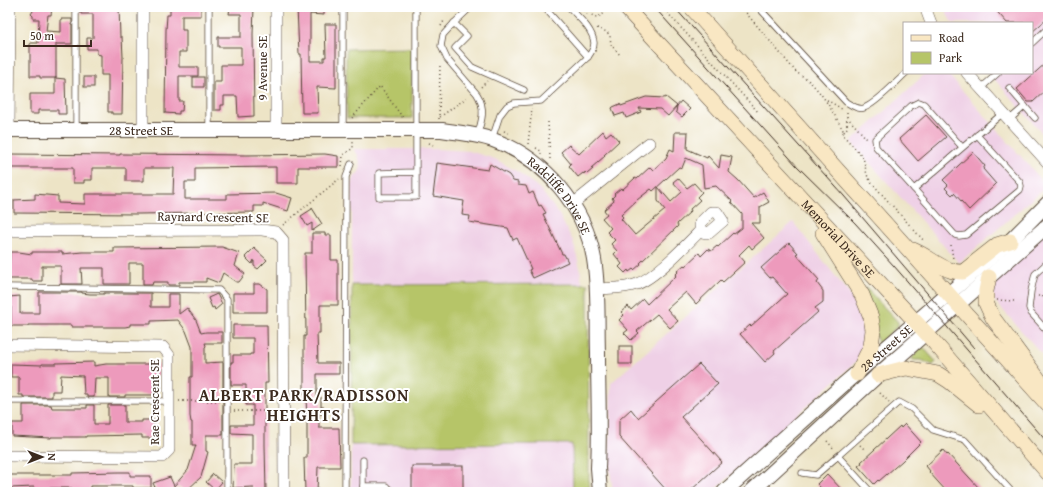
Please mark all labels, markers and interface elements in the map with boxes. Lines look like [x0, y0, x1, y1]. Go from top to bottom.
scale bar [24, 22, 91, 48]
legend [903, 22, 1033, 74]
text: 50 m [30, 27, 54, 44]
text: Road [939, 29, 965, 46]
street label: 9 Avenue SE [253, 35, 272, 100]
text: Park [939, 49, 963, 66]
street label: 28 Street SE [109, 121, 174, 140]
street label: Radcliffe Drive SE [524, 151, 596, 238]
street label: Memorial Drive SE [798, 195, 880, 282]
street label: Raynard Crescent SE [157, 207, 269, 227]
street label: 28 Street SE [856, 319, 917, 376]
street label: Rae Crescent SE [145, 359, 164, 445]
district label: ALBERT PARK/RADISSON HEIGHTS [199, 382, 409, 427]
north arrow [22, 437, 62, 477]
text: N [44, 453, 60, 461]

